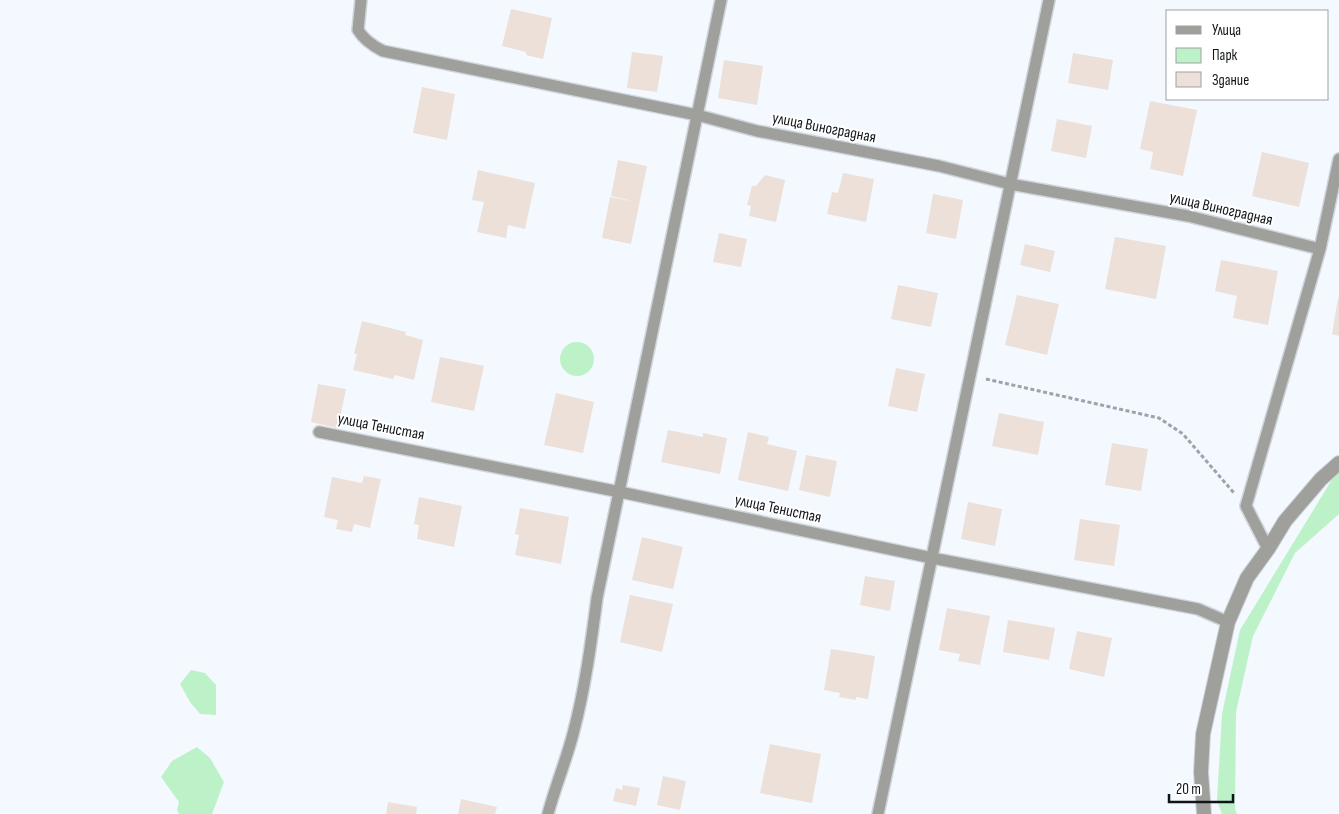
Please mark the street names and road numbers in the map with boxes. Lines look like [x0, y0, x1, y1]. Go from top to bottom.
street label: улица Виноградная [770, 109, 878, 147]
street label: улица Виноградная [1168, 188, 1274, 230]
street label: улица Тенистая [336, 409, 426, 445]
street label: улица Тенистая [733, 491, 823, 527]

